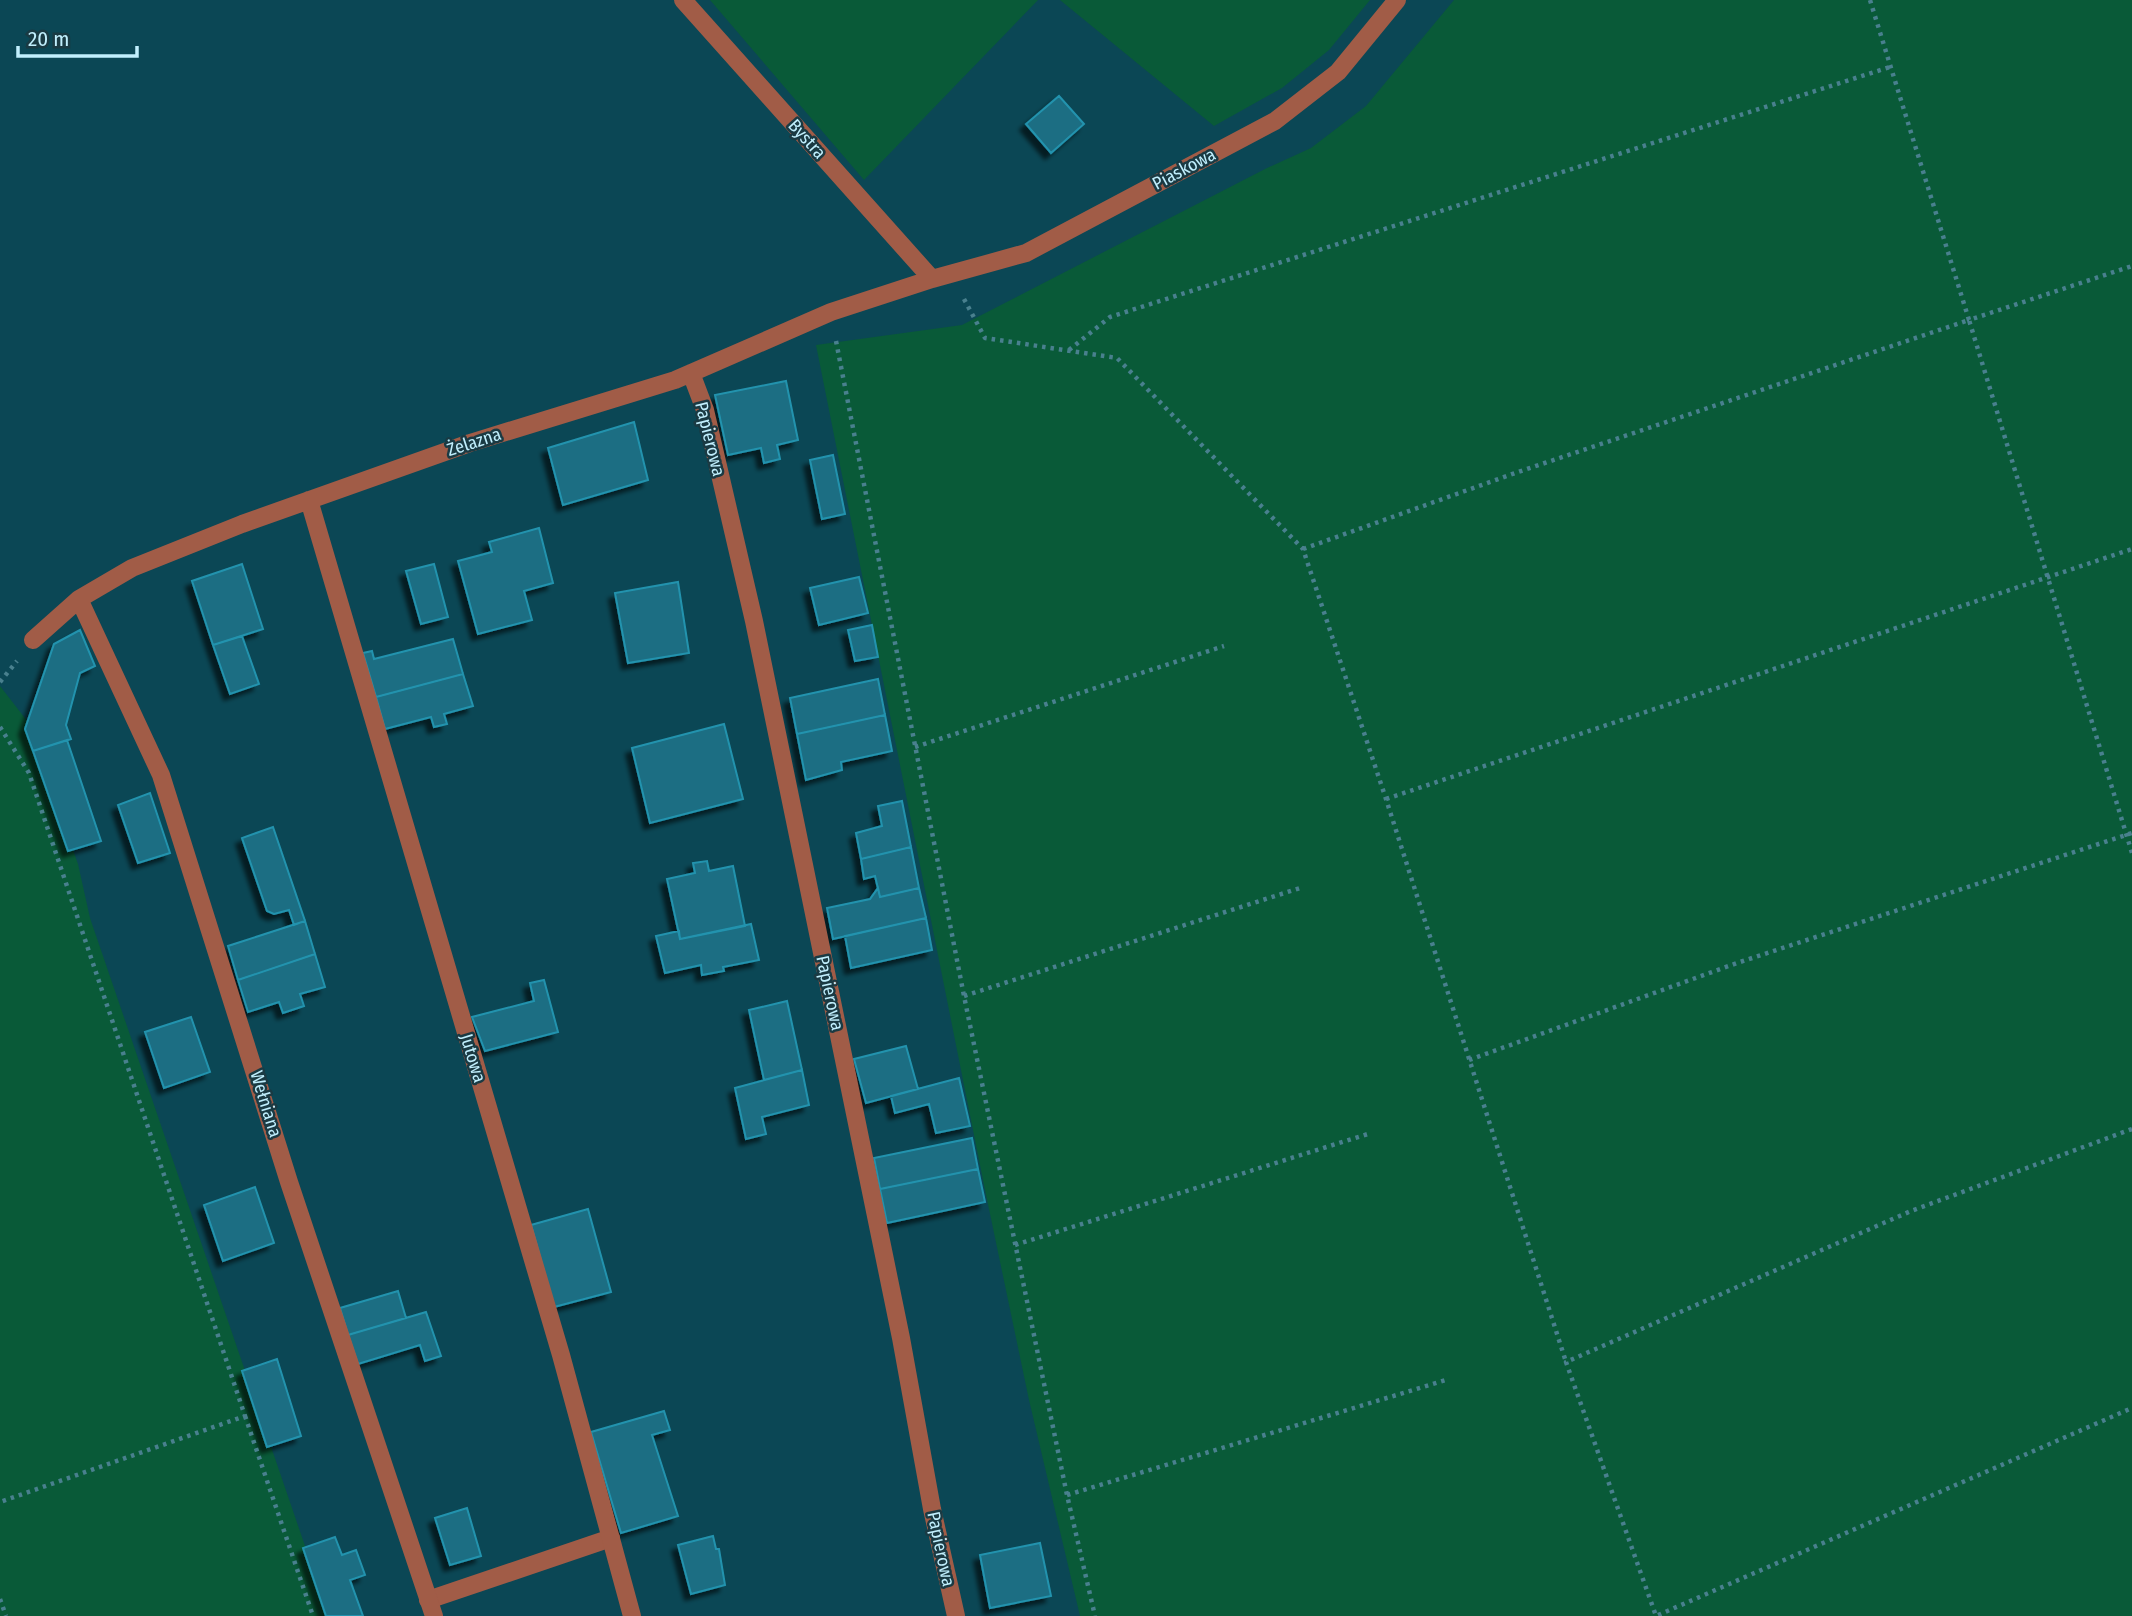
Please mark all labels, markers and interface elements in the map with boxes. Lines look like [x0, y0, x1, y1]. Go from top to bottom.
scale bar [18, 14, 136, 58]
text: 20 m [28, 26, 69, 52]
street label: Bystra [783, 115, 831, 164]
street label: Piaskowa [1149, 143, 1220, 195]
street label: Papierowa [690, 399, 730, 479]
street label: Żelazna [444, 423, 504, 461]
street label: Papierowa [811, 954, 849, 1033]
street label: Jutowa [455, 1031, 491, 1085]
street label: Wełniana [245, 1068, 287, 1140]
street label: Papierowa [922, 1510, 960, 1589]

